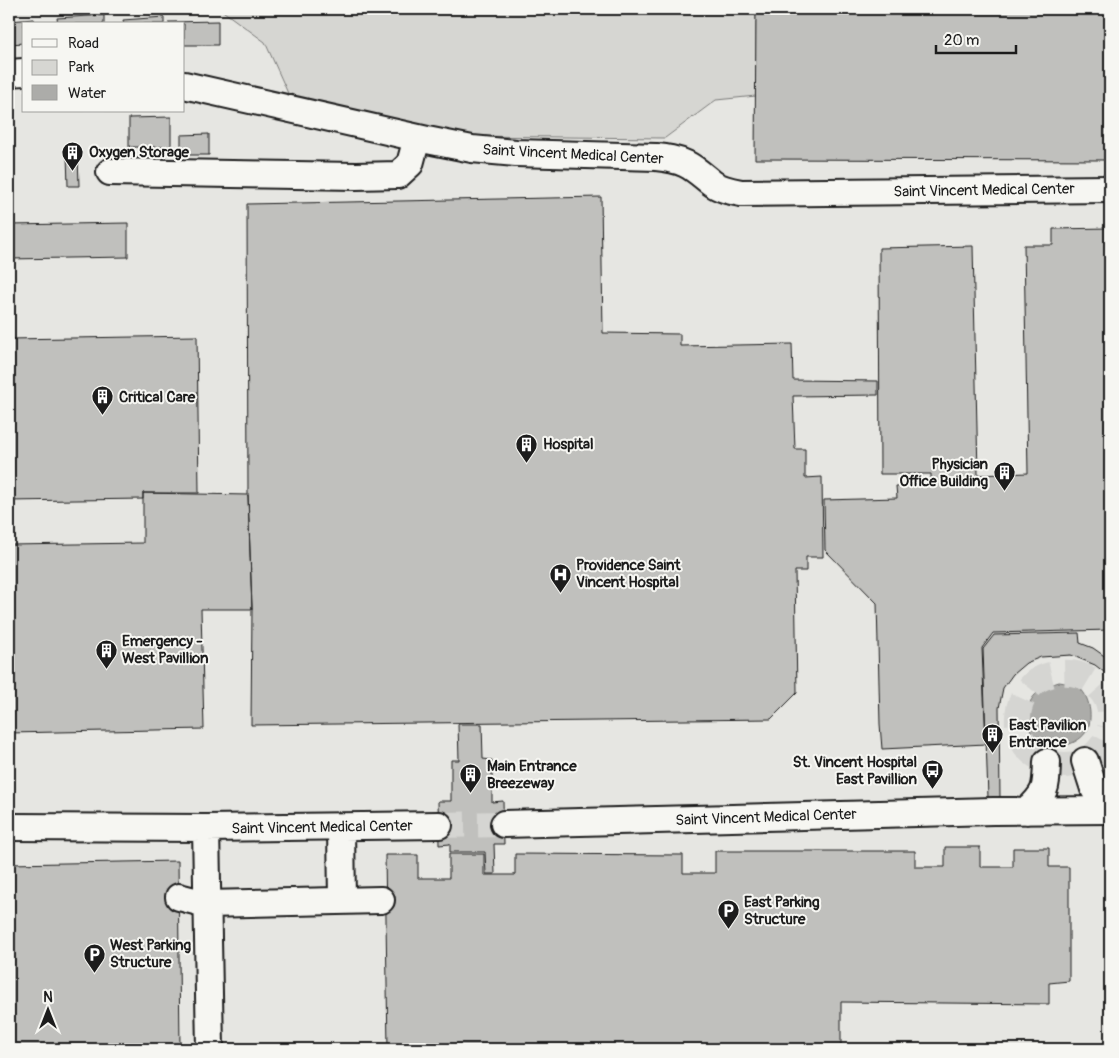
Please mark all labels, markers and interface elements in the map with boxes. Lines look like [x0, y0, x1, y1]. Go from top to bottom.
legend [22, 22, 185, 112]
scale bar [936, 22, 1016, 54]
text: 20 m [944, 31, 979, 50]
text: Road [68, 34, 99, 53]
text: Park [68, 58, 95, 77]
text: Water [68, 84, 107, 103]
building icon: Oxygen Storage [61, 140, 85, 171]
street label: Saint Vincent Medical Center [482, 140, 665, 169]
place label: Oxygen Storage [89, 143, 190, 162]
street label: Saint Vincent Medical Center [893, 179, 1075, 202]
building icon: Critical Care [91, 385, 115, 416]
place label: Critical Care [119, 388, 196, 407]
building icon: Hospital [515, 432, 539, 463]
place label: Hospital [543, 435, 594, 454]
place label: Physician Office Building [900, 455, 989, 491]
building icon: Physician Office Building [992, 461, 1016, 492]
place label: Providence Saint Vincent Hospital [576, 556, 681, 592]
hospital icon: Providence Saint Vincent Hospital [548, 562, 572, 593]
place label: Emergency - West Pavillion [122, 632, 209, 668]
building icon: Emergency - West Pavillion [94, 638, 118, 669]
place label: East Pavilion Entrance [1009, 716, 1087, 752]
building icon: East Pavilion Entrance [981, 722, 1005, 753]
place label: St. Vincent Hospital East Pavillion [793, 753, 918, 789]
place label: Main Entrance Breezeway [487, 757, 577, 793]
bus stop icon: St. Vincent Hospital East Pavillion [921, 759, 945, 790]
building icon: Main Entrance Breezeway [459, 763, 483, 794]
street label: Saint Vincent Medical Center [675, 805, 858, 830]
street label: Saint Vincent Medical Center [231, 816, 413, 839]
place label: East Parking Structure [744, 893, 820, 929]
parking icon: East Parking Structure [716, 899, 740, 930]
place label: West Parking Structure [110, 936, 191, 972]
parking icon: West Parking Structure [82, 942, 106, 973]
north arrow [22, 986, 72, 1036]
text: N [43, 989, 53, 1006]

